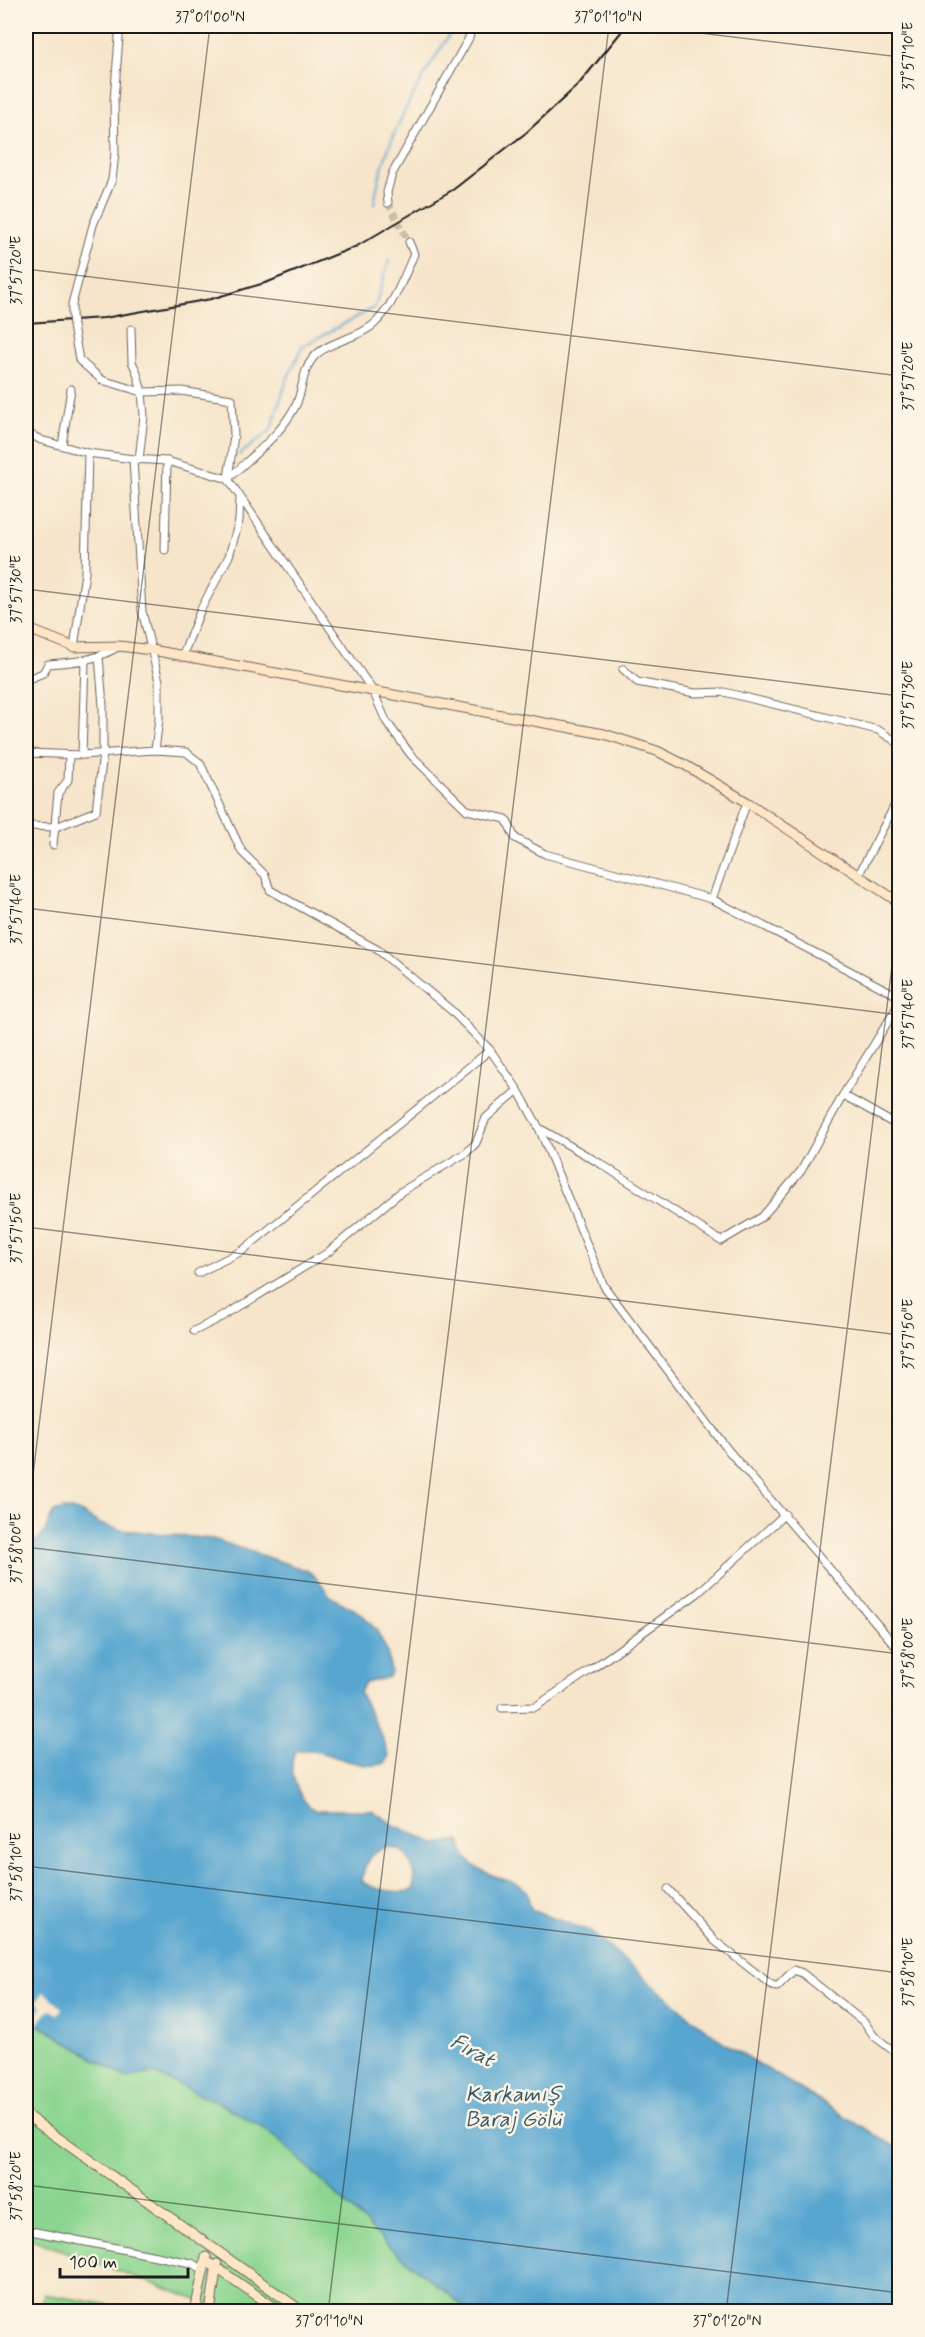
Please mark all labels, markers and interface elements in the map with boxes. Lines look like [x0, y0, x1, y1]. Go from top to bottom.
text: 37°01'00"N [175, 8, 245, 28]
text: 37°01'10"N [574, 8, 642, 28]
text: 37°57'10"E [899, 21, 919, 90]
text: 37°57'20"E [7, 235, 27, 305]
text: 37°57'20"E [899, 341, 919, 411]
text: 37°57'30"E [7, 554, 27, 623]
text: 37°57'30"E [899, 660, 919, 729]
text: 37°57'40"E [7, 873, 27, 944]
text: 37°57'40"E [899, 978, 919, 1049]
text: 37°57'50"E [7, 1192, 27, 1263]
text: 37°57'50"E [899, 1298, 919, 1369]
text: 37°58'00"E [7, 1512, 27, 1583]
text: 37°58'00"E [899, 1617, 919, 1688]
text: 37°58'10"E [7, 1832, 27, 1902]
text: 37°58'10"E [899, 1937, 919, 2007]
water label: Fırat [445, 2028, 500, 2075]
water label: Karkamış Baraj Gölü [465, 2081, 564, 2134]
text: 37°58'20"E [7, 2151, 27, 2221]
scale bar [60, 2241, 188, 2279]
text: 100 m [69, 2251, 117, 2275]
text: 37°01'10"N [295, 2312, 363, 2332]
text: 37°01'20"N [693, 2312, 761, 2332]

